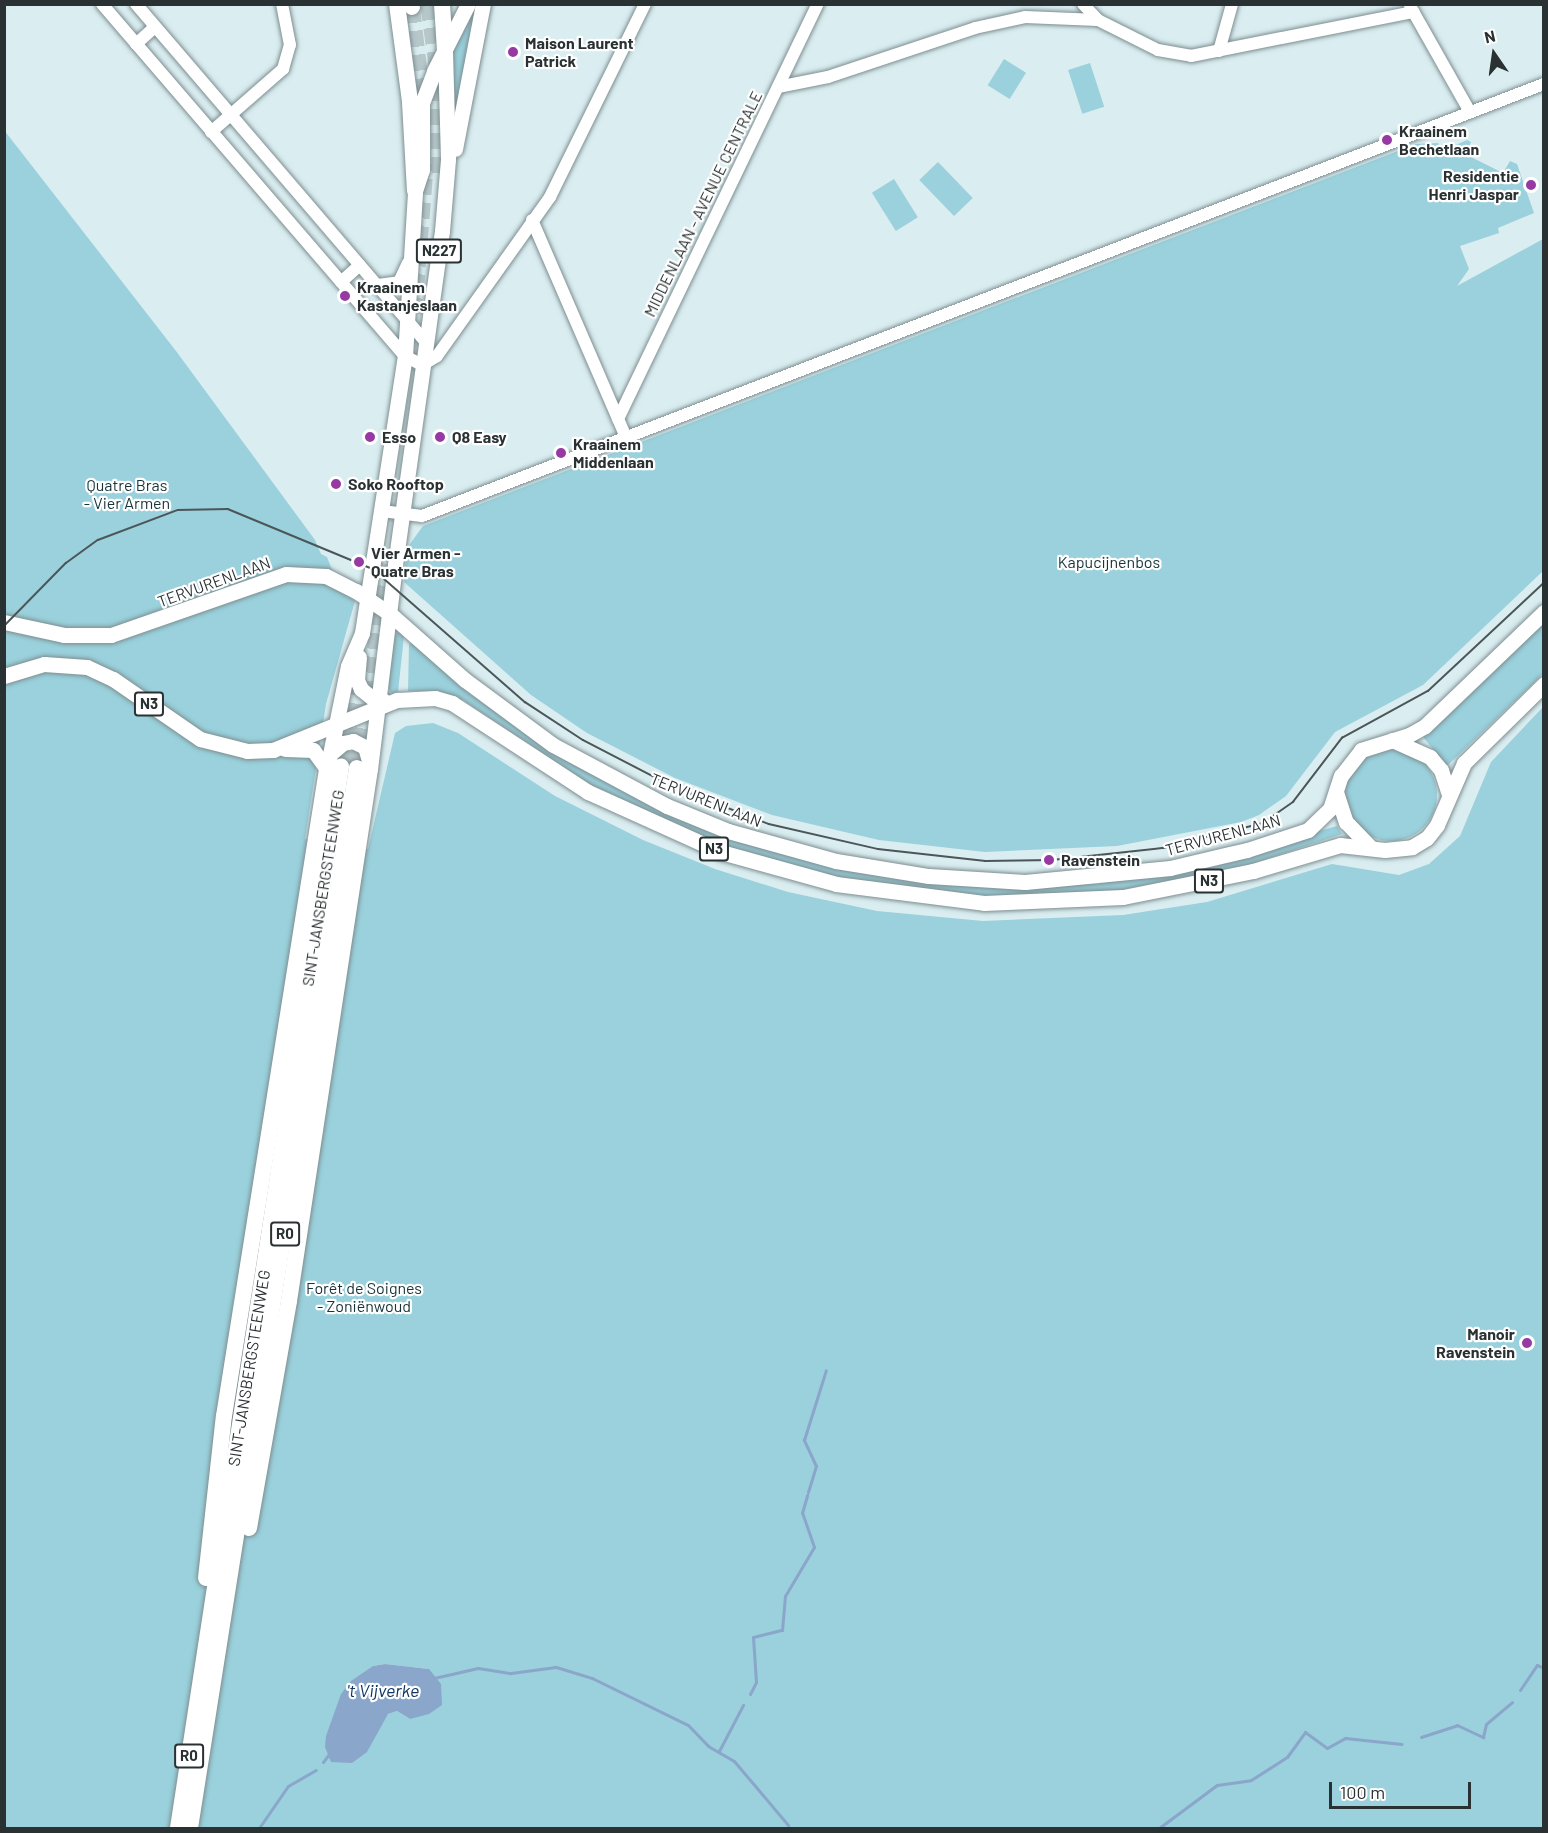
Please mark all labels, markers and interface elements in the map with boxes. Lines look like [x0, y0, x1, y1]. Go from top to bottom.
north arrow [1464, 24, 1524, 84]
text: N [1483, 26, 1497, 46]
place label: Maison Laurent Patrick [525, 33, 634, 71]
marker: Maison Laurent Patrick [506, 45, 520, 59]
street label: MIDDENLAAN - AVENUE CENTRALE [640, 88, 766, 320]
place label: Kraainem Bechetlaan [1399, 121, 1479, 159]
marker: Kraainem Bechetlaan [1380, 133, 1394, 147]
place label: Residentie Henri Jaspar [1429, 166, 1519, 204]
marker: Residentie Henri Jaspar [1524, 178, 1538, 192]
road number: N227 [415, 239, 463, 263]
place label: Kraainem Kastanjeslaan [357, 277, 457, 315]
marker: Kraainem Kastanjeslaan [338, 289, 352, 303]
place label: Esso [382, 427, 416, 447]
place label: Q8 Easy [452, 427, 507, 447]
marker: Esso [363, 430, 377, 444]
marker: Q8 Easy [433, 430, 447, 444]
place label: Kraainem Middenlaan [573, 434, 654, 472]
marker: Kraainem Middenlaan [554, 446, 568, 460]
place label: Soko Rooftop [348, 474, 444, 494]
park label: Quatre Bras - Vier Armen [84, 475, 170, 513]
marker: Soko Rooftop [329, 477, 343, 491]
place label: Vier Armen - Quatre Bras [371, 543, 461, 581]
park label: Kapucijnenbos [1058, 552, 1160, 572]
street label: TERVURENLAAN [155, 553, 273, 611]
marker: Vier Armen - Quatre Bras [352, 555, 366, 569]
road number: N3 [132, 692, 166, 716]
street label: TERVURENLAAN [647, 769, 765, 831]
street label: SINT-JANSBERGSTEENWEG [298, 788, 348, 988]
street label: TERVURENLAAN [1163, 810, 1283, 860]
road number: N3 [698, 837, 730, 861]
place label: Ravenstein [1061, 850, 1140, 870]
marker: Ravenstein [1042, 853, 1056, 867]
road number: N3 [1192, 869, 1226, 893]
road number: R0 [270, 1222, 300, 1246]
street label: SINT-JANSBERGSTEENWEG [224, 1268, 274, 1468]
park label: Forêt de Soignes - Zoniënwoud [306, 1278, 422, 1316]
place label: Manoir Ravenstein [1436, 1324, 1515, 1362]
marker: Manoir Ravenstein [1520, 1336, 1534, 1350]
water label: 't Vijverke [347, 1679, 419, 1701]
road number: R0 [174, 1744, 204, 1768]
scale bar [1332, 1770, 1474, 1808]
text: 100 m [1340, 1781, 1385, 1803]

